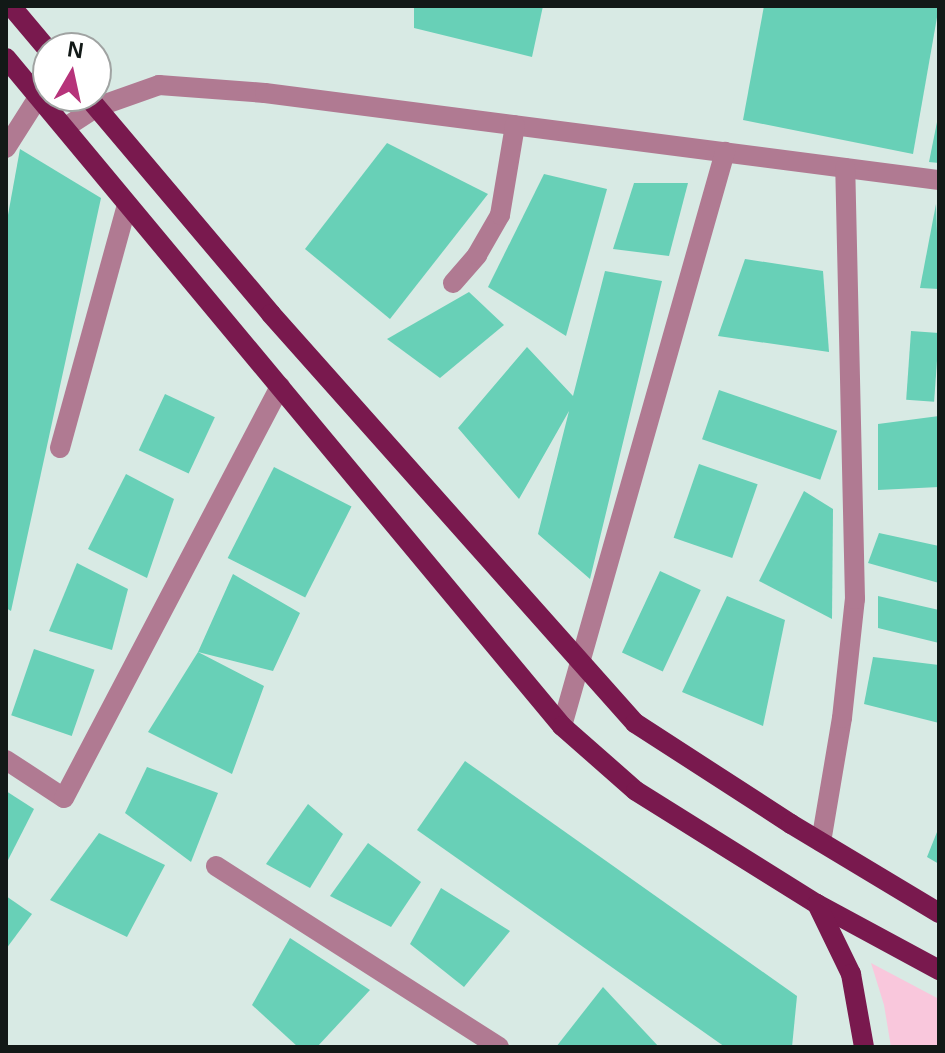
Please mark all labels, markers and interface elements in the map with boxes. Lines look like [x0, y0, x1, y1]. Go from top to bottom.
north arrow [32, 32, 112, 112]
text: N [66, 36, 85, 63]

